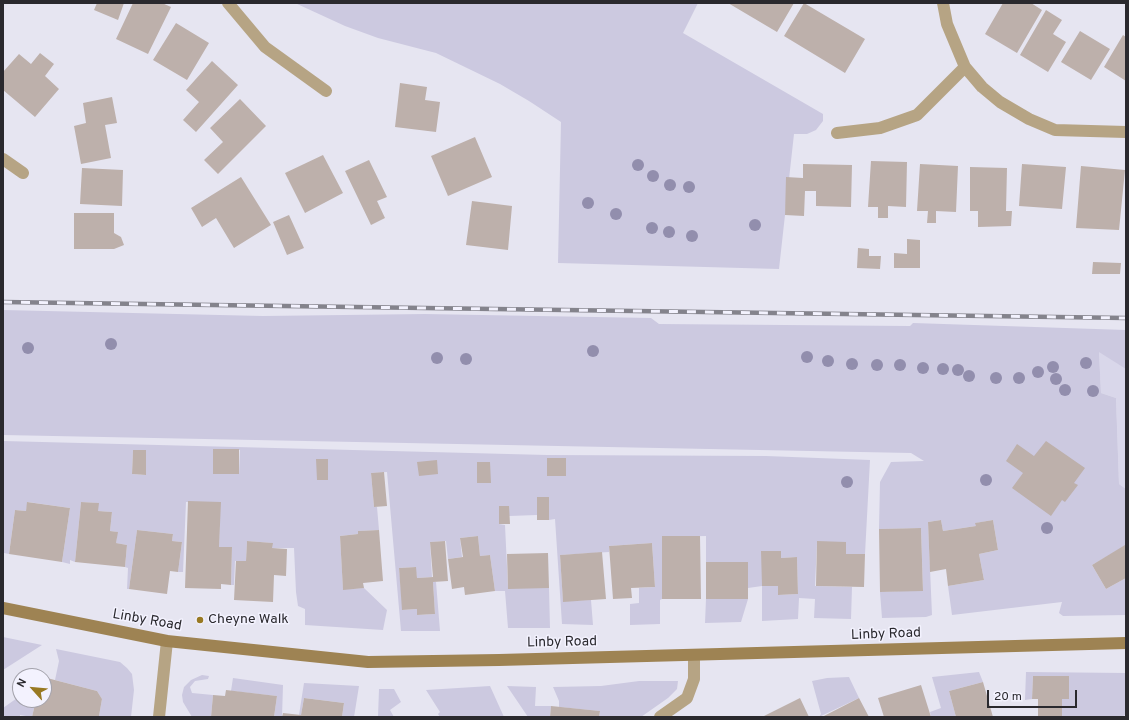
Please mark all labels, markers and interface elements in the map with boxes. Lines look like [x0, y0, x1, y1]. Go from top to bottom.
street label: Linby Road [111, 607, 183, 635]
place label: Cheyne Walk [208, 612, 289, 628]
marker: Cheyne Walk [195, 615, 205, 625]
street label: Linby Road [851, 625, 921, 645]
street label: Linby Road [527, 634, 597, 652]
north arrow [12, 668, 52, 708]
text: N [14, 676, 30, 690]
scale bar [989, 682, 1079, 708]
text: 20 m [994, 689, 1022, 705]

